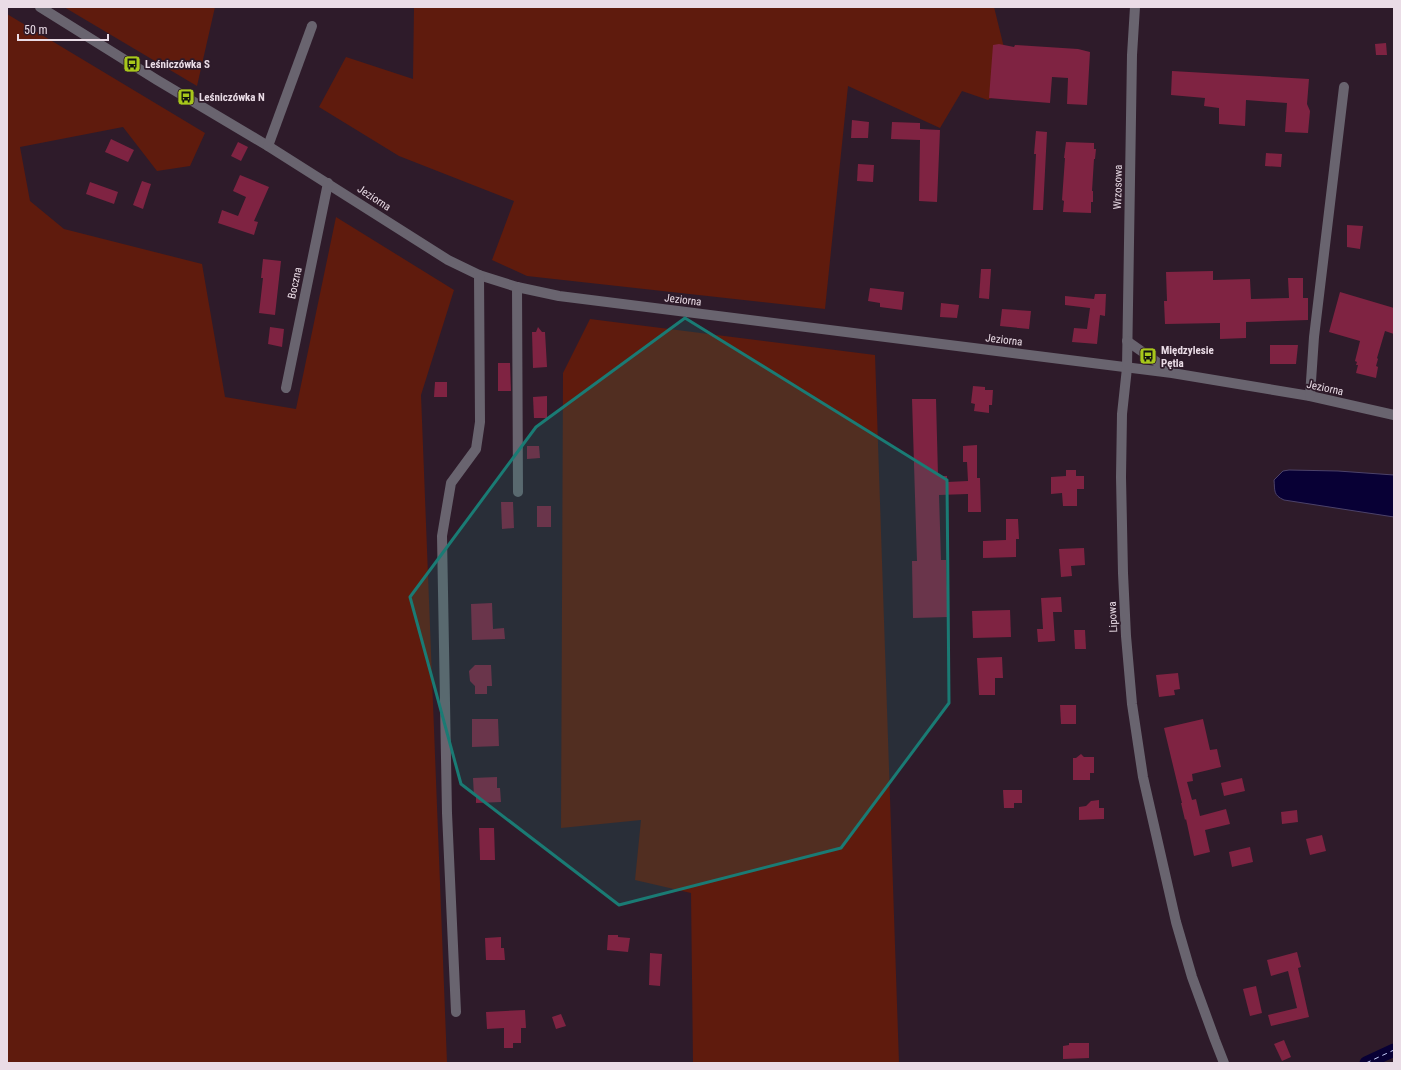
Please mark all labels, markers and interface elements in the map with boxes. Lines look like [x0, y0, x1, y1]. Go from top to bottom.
scale bar [18, 16, 108, 42]
text: 50 m [24, 23, 48, 37]
bus stop icon: Leśniczówka S [122, 54, 142, 74]
place label: Leśniczówka S [145, 58, 210, 71]
bus stop icon: Leśniczówka N [176, 87, 196, 107]
place label: Leśniczówka N [199, 91, 265, 104]
street label: Wrzosowa [1111, 164, 1125, 210]
street label: Jeziorna [355, 182, 393, 214]
street label: Boczna [285, 266, 305, 300]
street label: Jeziorna [664, 291, 702, 309]
street label: Jeziorna [985, 331, 1023, 349]
place label: Międzylesie Pętla [1161, 344, 1214, 370]
bus stop icon: Międzylesie Pętla [1138, 346, 1158, 366]
street label: Jeziorna [1305, 378, 1345, 398]
street label: Lipowa [1106, 601, 1120, 633]

